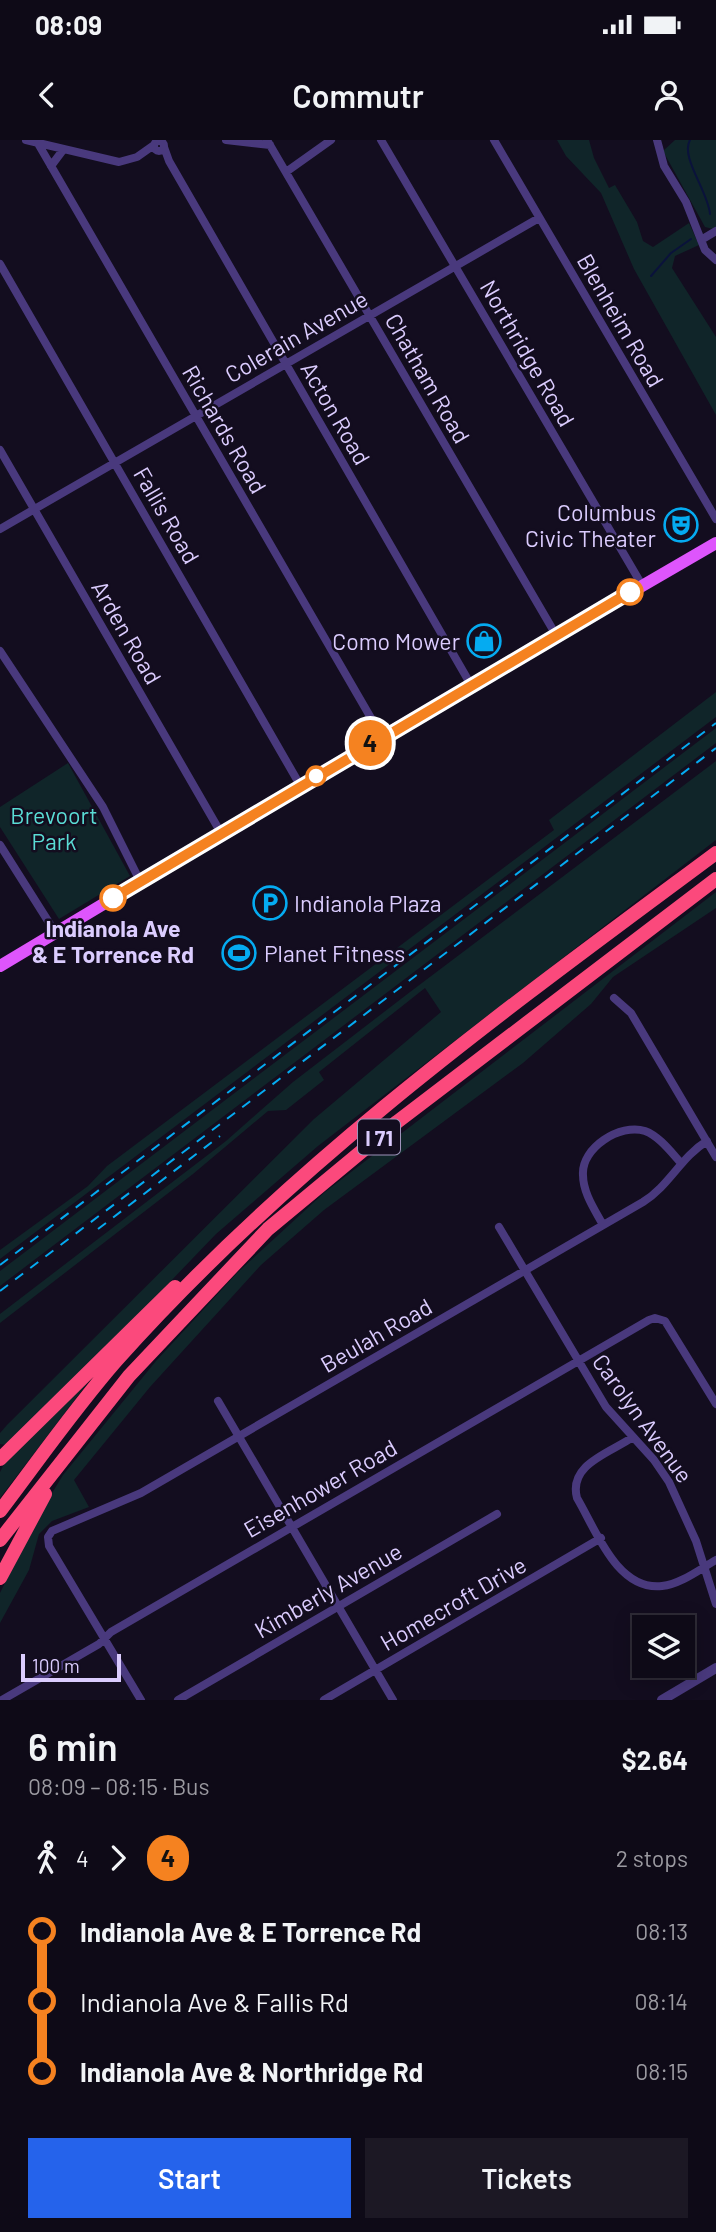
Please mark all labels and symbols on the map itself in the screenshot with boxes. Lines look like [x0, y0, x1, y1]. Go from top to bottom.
street label: Blenheim Road [572, 248, 670, 392]
street label: Northridge Road [475, 275, 581, 431]
street label: Colerain Avenue [220, 284, 372, 388]
street label: Chatham Road [380, 308, 476, 448]
street label: Acton Road [295, 357, 377, 469]
street label: Richards Road [177, 360, 273, 498]
street label: Fallis Road [128, 462, 206, 568]
place label: Columbus Civic Theater [525, 498, 657, 552]
theatre icon: Columbus Civic Theater [662, 506, 700, 544]
street label: Arden Road [86, 575, 168, 689]
unlabelled marker [617, 579, 643, 605]
shop icon: Como Mower [465, 622, 503, 660]
place label: Como Mower [332, 627, 461, 655]
line badge: 4 [347, 720, 393, 766]
unlabelled marker [306, 766, 326, 786]
park label: Brevoort Park [10, 801, 98, 855]
parking icon: Indianola Plaza [251, 884, 289, 922]
marker: Indianola Ave & E Torrence Rd [100, 885, 126, 911]
place label: Indianola Plaza [294, 889, 441, 917]
place label: Indianola Ave & E Torrence Rd [32, 914, 194, 968]
sports icon: Planet Fitness [220, 934, 258, 972]
place label: Planet Fitness [264, 939, 405, 967]
road number: I 71 [358, 1119, 400, 1154]
street label: Beulah Road [315, 1292, 437, 1378]
street label: Carolyn Avenue [587, 1348, 699, 1488]
street label: Eisenhower Road [238, 1433, 402, 1543]
street label: Kimberly Avenue [249, 1536, 407, 1644]
street label: Homecroft Drive [375, 1550, 531, 1656]
scale bar [21, 1651, 121, 1683]

